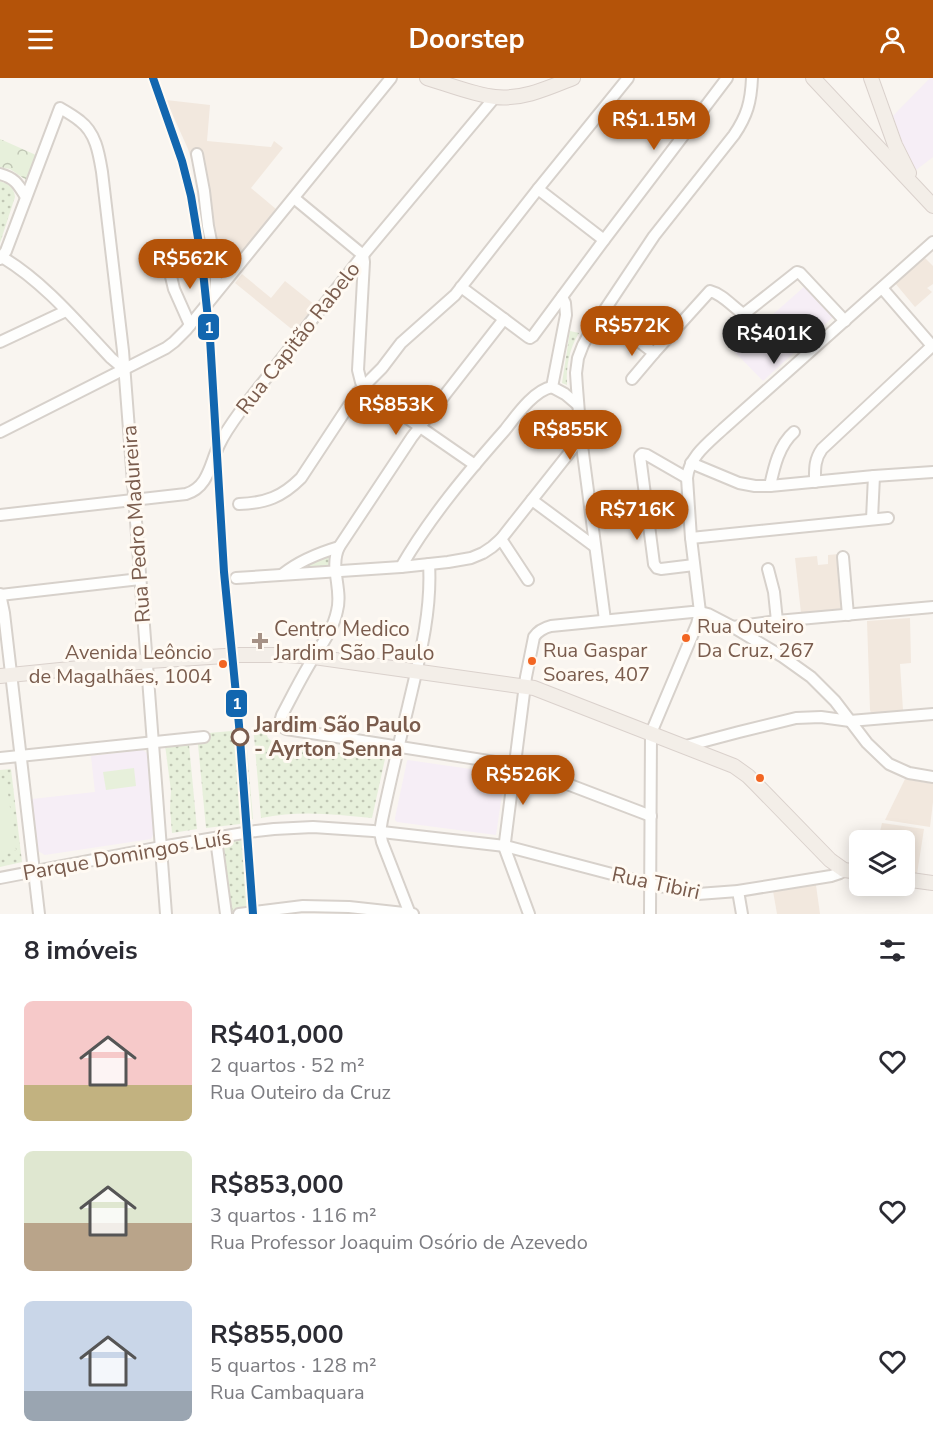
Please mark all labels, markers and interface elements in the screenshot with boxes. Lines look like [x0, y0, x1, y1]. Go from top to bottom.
text: Doorstep [408, 21, 525, 58]
icon: menu [24, 23, 57, 56]
icon: person [876, 23, 909, 56]
pin: R$1.15M [599, 100, 709, 151]
text: R$1.15M [612, 106, 696, 133]
pin: R$562K [141, 239, 239, 290]
text: R$562K [153, 245, 228, 272]
street label: Rua Capitão Rabelo [230, 256, 366, 420]
pin: R$572K [583, 306, 681, 357]
text: R$572K [595, 312, 670, 339]
line badge: 1 [197, 313, 220, 341]
pin: R$401K [725, 314, 823, 365]
text: 1 [204, 317, 214, 339]
text: R$401K [737, 320, 812, 347]
pin: R$853K [347, 385, 445, 436]
text: R$853K [359, 391, 434, 418]
pin: R$855K [521, 410, 619, 461]
text: R$855K [533, 416, 608, 443]
street label: Rua Pedro Madureira [115, 424, 157, 624]
pin: R$716K [588, 490, 686, 541]
text: R$716K [600, 496, 675, 523]
place label: Rua Outeiro Da Cruz, 267 [697, 613, 814, 664]
place label: Centro Medico Jardim São Paulo [273, 615, 434, 667]
marker: Centro Medico Jardim São Paulo [251, 632, 269, 650]
marker: Rua Outeiro Da Cruz, 267 [680, 632, 692, 644]
place label: Rua Gaspar Soares, 407 [543, 637, 650, 688]
place label: Avenida Leôncio de Magalhães, 1004 [29, 639, 212, 690]
marker: Rua Gaspar Soares, 407 [526, 655, 538, 667]
marker: Avenida Leôncio de Magalhães, 1004 [217, 658, 229, 670]
line badge: 1 [225, 689, 248, 718]
text: 1 [232, 693, 242, 715]
place label: Jardim São Paulo - Ayrton Senna [253, 711, 421, 763]
marker: Jardim São Paulo - Ayrton Senna [231, 728, 249, 746]
pin: R$526K [474, 755, 572, 806]
text: R$526K [486, 761, 561, 788]
unlabelled marker [754, 772, 766, 784]
street label: Parque Domingos Luís [20, 823, 234, 887]
map controls [849, 830, 915, 896]
button: layers [849, 830, 915, 896]
street label: Rua Tibiri [609, 860, 703, 906]
text: 8 imóveis [24, 933, 138, 968]
icon: filters [876, 934, 909, 967]
text: R$401,000 [210, 1017, 343, 1052]
icon: home [72, 1025, 144, 1097]
icon: heart [876, 1045, 909, 1078]
text: 2 quartos · 52 m² [210, 1052, 365, 1079]
text: Rua Outeiro da Cruz [210, 1079, 391, 1106]
text: R$853,000 [210, 1167, 343, 1202]
icon: home [72, 1175, 144, 1247]
icon: heart [876, 1195, 909, 1228]
text: 3 quartos · 116 m² [210, 1202, 377, 1229]
text: Rua Professor Joaquim Osório de Azevedo [210, 1229, 588, 1256]
text: R$855,000 [210, 1317, 343, 1352]
icon: home [72, 1325, 144, 1397]
icon: heart [876, 1345, 909, 1378]
text: 5 quartos · 128 m² [210, 1352, 377, 1379]
text: Rua Cambaquara [210, 1379, 365, 1406]

